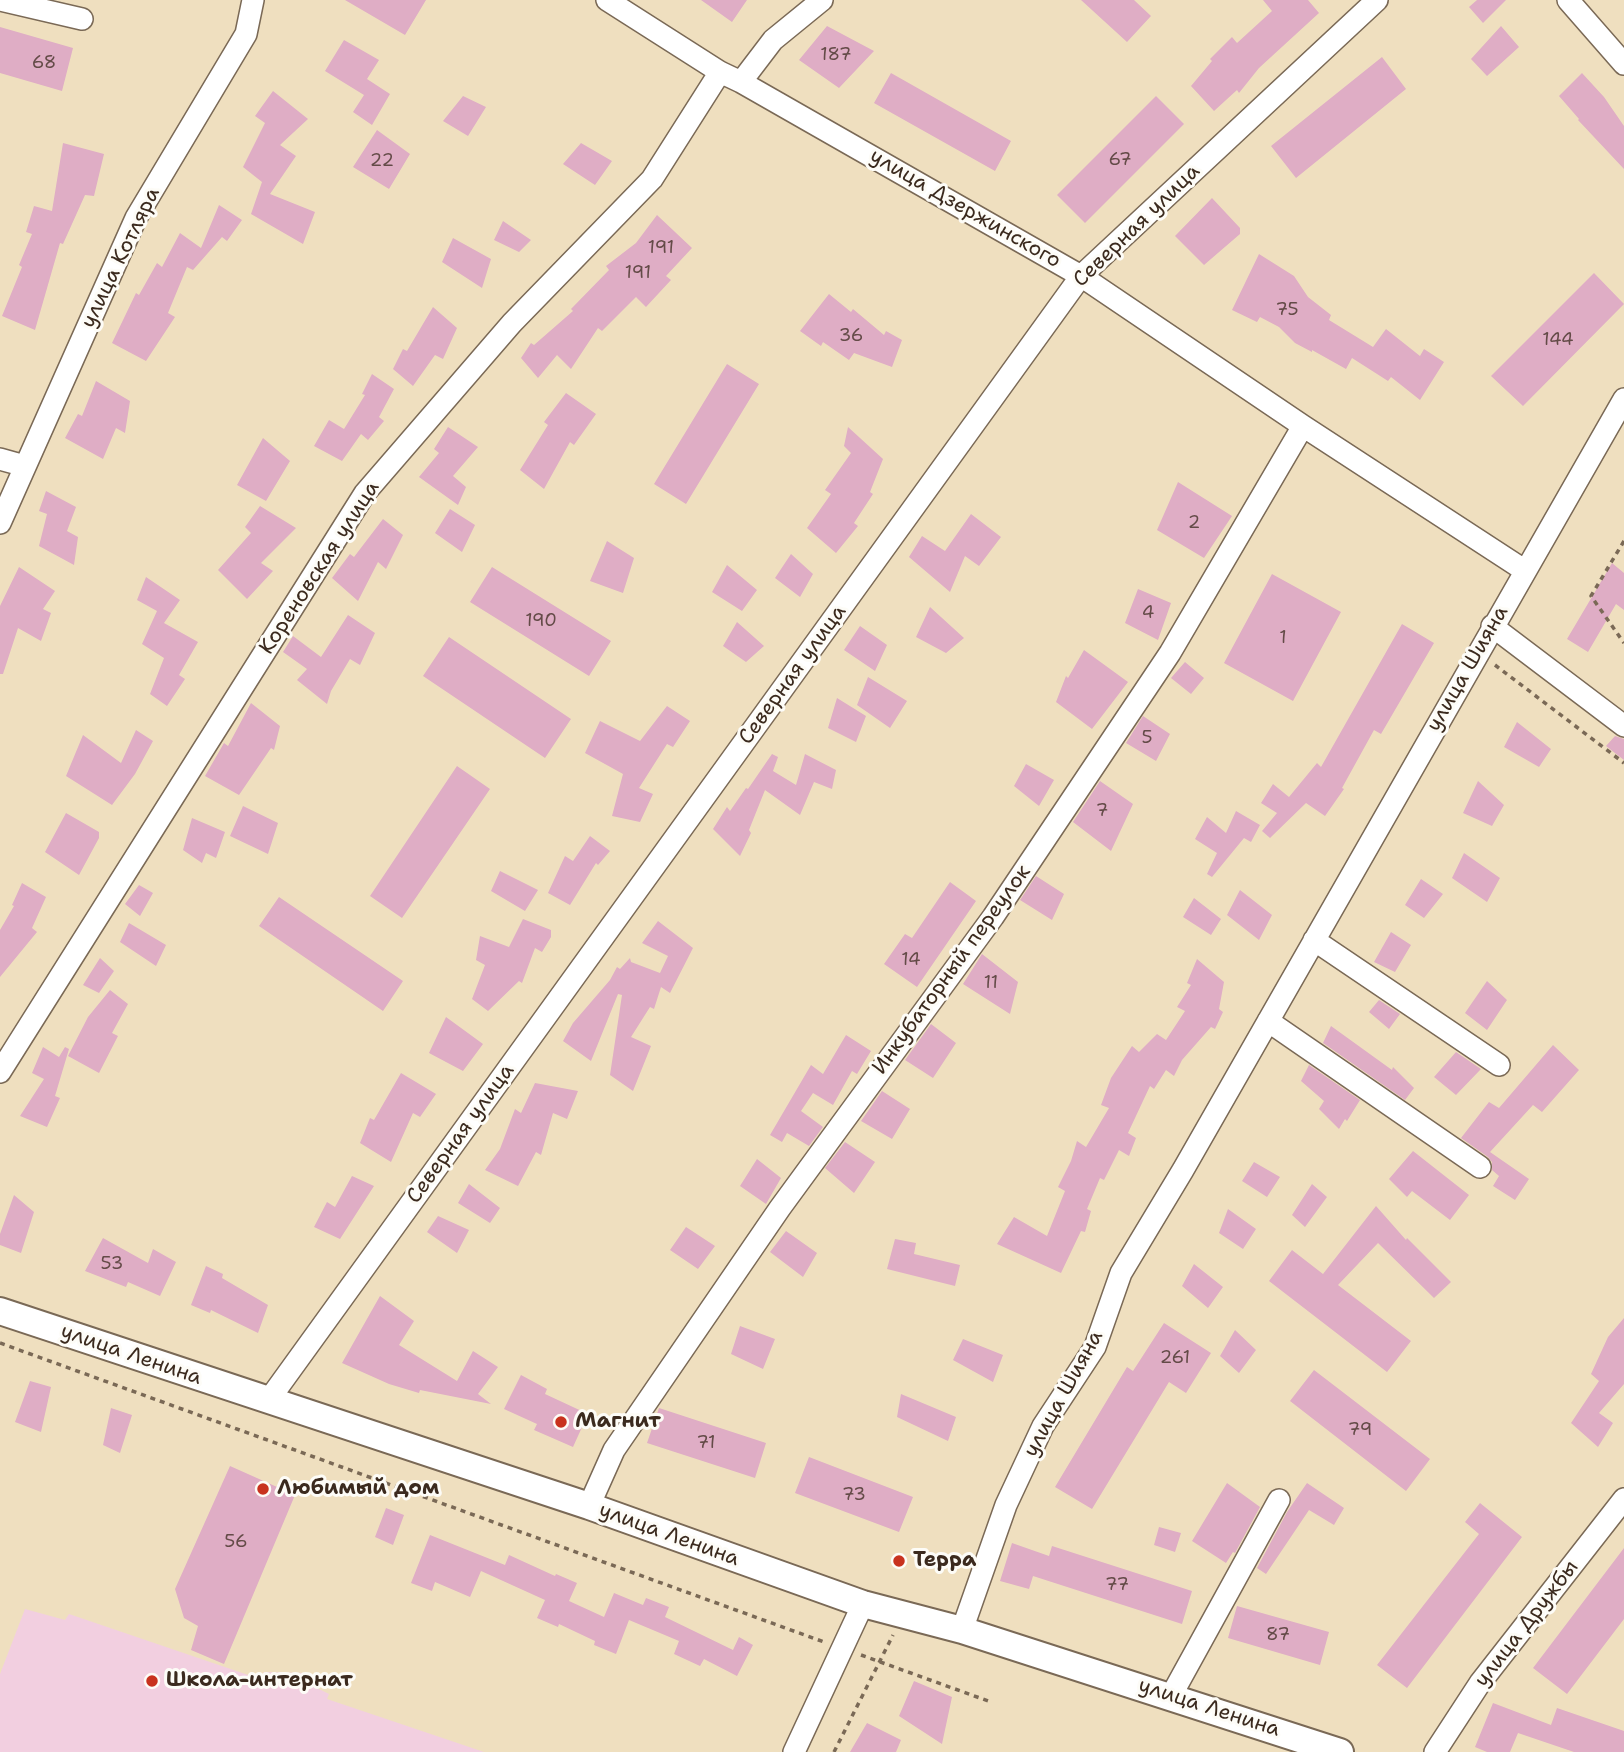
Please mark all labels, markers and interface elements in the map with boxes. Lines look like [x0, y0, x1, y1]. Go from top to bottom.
house number: 187 [820, 44, 852, 66]
house number: 68 [32, 52, 56, 74]
street label: улица Дзержинского [865, 144, 1065, 274]
house number: 67 [1108, 149, 1132, 171]
house number: 22 [370, 150, 394, 172]
street label: Северная улица [1068, 159, 1206, 293]
street label: улица Котляра [76, 184, 166, 332]
house number: 191 [648, 237, 674, 259]
house number: 191 [625, 262, 651, 284]
house number: 75 [1276, 299, 1298, 321]
house number: 36 [839, 325, 863, 347]
house number: 144 [1542, 329, 1574, 351]
street label: Кореновская улица [255, 477, 385, 659]
house number: 2 [1188, 512, 1200, 534]
street label: Северная улица [734, 600, 852, 750]
house number: 4 [1142, 602, 1154, 624]
street label: улица Шияна [1422, 602, 1514, 736]
house number: 190 [525, 610, 557, 632]
house number: 1 [1279, 627, 1287, 649]
house number: 5 [1141, 727, 1153, 749]
house number: 7 [1096, 800, 1108, 822]
street label: Инкубаторный переулок [868, 860, 1036, 1080]
house number: 14 [901, 949, 921, 971]
house number: 11 [984, 972, 998, 994]
street label: Северная улица [402, 1059, 520, 1209]
house number: 53 [101, 1253, 123, 1275]
street label: улица Ленина [57, 1319, 205, 1391]
street label: улица Шияна [1019, 1326, 1109, 1462]
house number: 261 [1160, 1347, 1190, 1369]
place label: Магнит [575, 1409, 661, 1435]
marker: Магнит [553, 1414, 569, 1430]
house number: 79 [1348, 1419, 1372, 1441]
house number: 71 [696, 1432, 716, 1454]
place label: Любимый дом [277, 1476, 439, 1502]
marker: Любимый дом [255, 1481, 271, 1497]
house number: 73 [842, 1484, 866, 1506]
street label: улица Ленина [595, 1498, 743, 1572]
house number: 56 [224, 1531, 248, 1553]
place label: Терра [913, 1548, 976, 1574]
marker: Терра [891, 1553, 907, 1569]
street label: улица Дружбы [1470, 1556, 1584, 1692]
house number: 77 [1105, 1574, 1129, 1596]
house number: 87 [1266, 1624, 1290, 1646]
place label: Школа-интернат [166, 1668, 353, 1694]
marker: Школа-интернат [144, 1673, 160, 1689]
street label: улица Ленина [1135, 1673, 1283, 1743]

